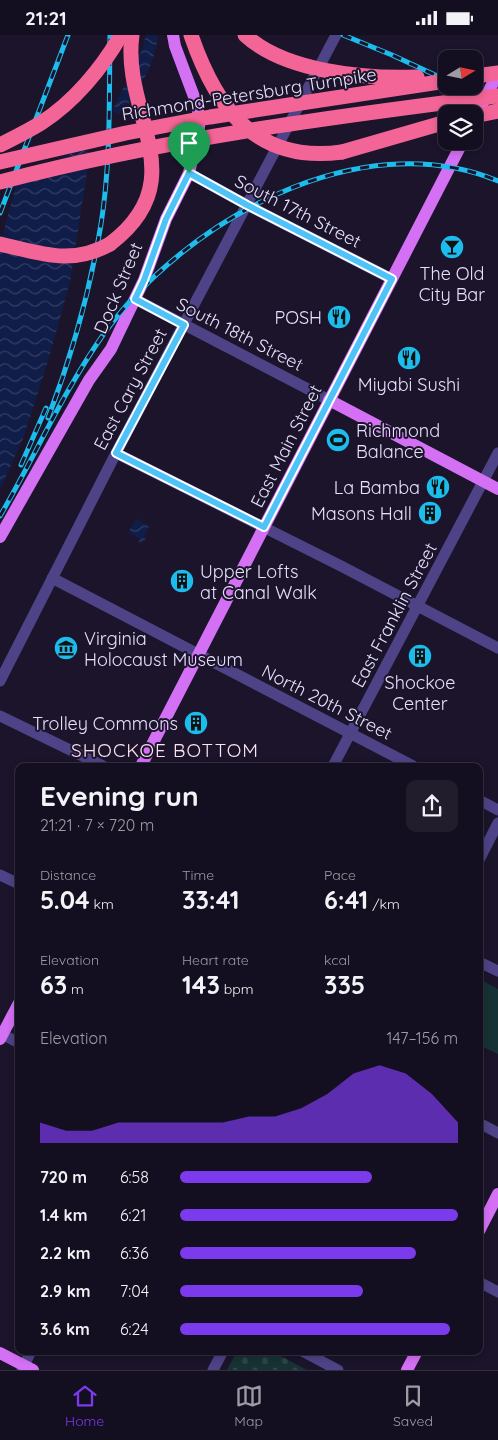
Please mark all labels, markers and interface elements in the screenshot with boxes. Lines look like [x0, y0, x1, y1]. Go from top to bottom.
text: 21:21 [25, 6, 67, 30]
north arrow [438, 50, 482, 95]
map controls [438, 50, 483, 150]
street label: Richmond-Petersburg Turnpike [120, 62, 378, 126]
button: layers [438, 105, 483, 150]
pin [168, 122, 210, 173]
icon: arrive [175, 129, 203, 157]
street label: South 17th Street [231, 169, 365, 253]
bar icon: The Old City Bar [439, 234, 465, 260]
street label: Dock Street [88, 239, 148, 337]
place label: The Old City Bar [419, 262, 485, 306]
street label: South 18th Street [173, 292, 307, 376]
restaurant icon: POSH [326, 304, 352, 330]
place label: POSH [274, 306, 322, 329]
street label: East Cary Street [88, 324, 172, 454]
restaurant icon: Miyabi Sushi [396, 345, 422, 371]
place label: Miyabi Sushi [358, 373, 460, 396]
street label: East Main Street [245, 381, 327, 511]
place label: Richmond Balance [356, 419, 440, 463]
sports icon: Richmond Balance [325, 427, 351, 453]
restaurant icon: La Bamba [425, 474, 451, 500]
place label: La Bamba [334, 476, 420, 499]
building icon: Masons Hall [417, 500, 443, 526]
place label: Masons Hall [311, 502, 412, 525]
street label: East Franklin Street [346, 539, 442, 691]
place label: Upper Lofts at Canal Walk [200, 560, 317, 604]
building icon: Upper Lofts at Canal Walk [169, 568, 195, 594]
place label: Virginia Holocaust Museum [84, 627, 243, 671]
museum icon: Virginia Holocaust Museum [53, 635, 79, 661]
building icon: Shockoe Center [407, 643, 433, 669]
street label: North 20th Street [258, 659, 396, 745]
place label: Shockoe Center [385, 671, 455, 715]
building icon: Trolley Commons [183, 710, 209, 736]
place label: Trolley Commons [32, 712, 178, 735]
district label: SHOCKOE BOTTOM [71, 738, 259, 762]
text: Evening run [40, 778, 199, 813]
button: share [406, 780, 458, 832]
text: 21:21 · 7 × 720 m [40, 815, 154, 835]
text: Distance [40, 866, 96, 884]
text: Time [182, 866, 214, 884]
text: Pace [324, 866, 356, 884]
text: 5.04 [40, 884, 90, 915]
text: 33:41 [182, 884, 239, 915]
text: 6:41 [324, 884, 368, 915]
text: km [90, 895, 114, 913]
text: /km [368, 895, 400, 913]
text: Elevation [40, 951, 99, 969]
text: Heart rate [182, 951, 249, 969]
text: kcal [324, 951, 350, 969]
text: 63 [40, 969, 67, 1000]
text: 143 [182, 969, 220, 1000]
text: 335 [324, 969, 365, 1000]
text: m [67, 980, 84, 998]
text: bpm [220, 980, 253, 998]
text: Elevation [40, 1028, 107, 1048]
text: 147–156 m [387, 1028, 458, 1048]
text: 720 m [40, 1167, 87, 1187]
text: 6:58 [120, 1167, 149, 1187]
text: 1.4 km [40, 1205, 87, 1225]
text: 6:21 [120, 1205, 146, 1225]
text: 2.2 km [40, 1243, 91, 1263]
text: 6:36 [120, 1243, 149, 1263]
text: 2.9 km [40, 1281, 91, 1301]
text: 7:04 [120, 1281, 149, 1301]
text: 3.6 km [40, 1319, 90, 1339]
text: 6:24 [120, 1319, 149, 1339]
tab: Home [65, 1382, 104, 1430]
tab: Map [234, 1382, 263, 1430]
tab: Saved [393, 1382, 433, 1430]

